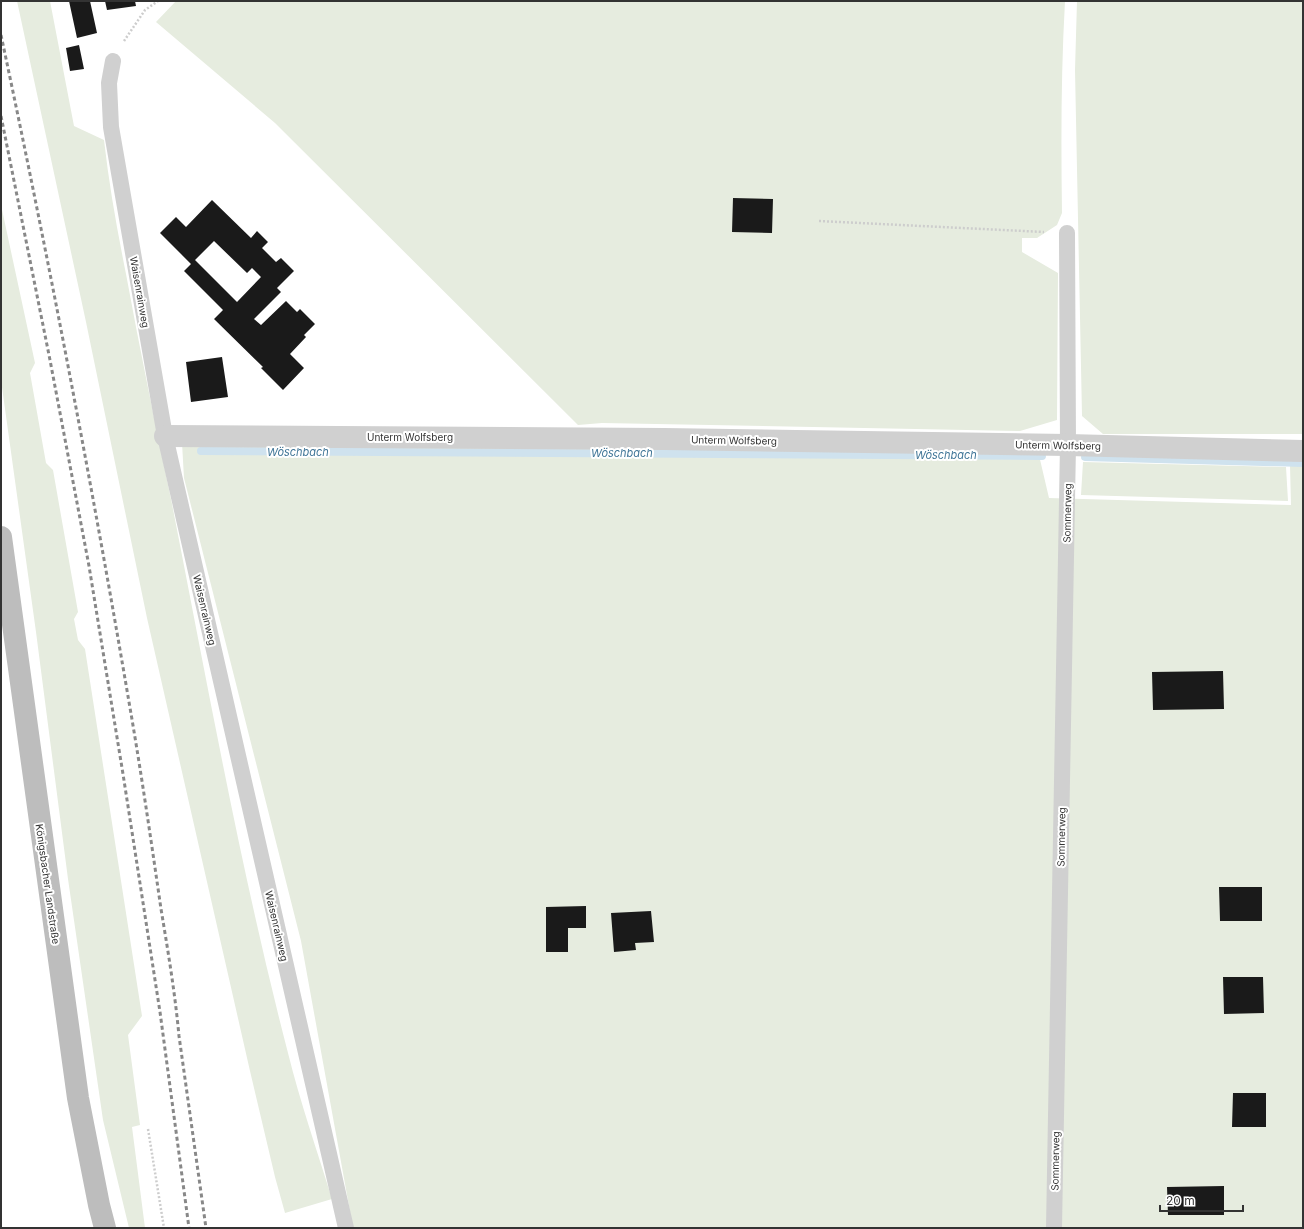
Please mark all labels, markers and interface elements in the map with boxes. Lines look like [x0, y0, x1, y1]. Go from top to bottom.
street label: Waisenrainweg [128, 255, 152, 329]
street label: Unterm Wolfsberg [367, 431, 453, 443]
street label: Unterm Wolfsberg [691, 433, 777, 447]
street label: Unterm Wolfsberg [1015, 438, 1101, 452]
water label: Wöschbach [267, 445, 329, 459]
water label: Wöschbach [591, 446, 653, 460]
water label: Wöschbach [915, 448, 977, 462]
street label: Sommerweg [1060, 483, 1074, 543]
street label: Waisenrainweg [191, 574, 219, 646]
street label: Sommerweg [1054, 807, 1068, 867]
street label: Königsbacher Landstraße [34, 823, 62, 945]
street label: Waisenrainweg [263, 890, 291, 962]
street label: Sommerweg [1048, 1131, 1062, 1191]
scale bar [1160, 1187, 1243, 1213]
text: 20 m [1166, 1193, 1195, 1208]

